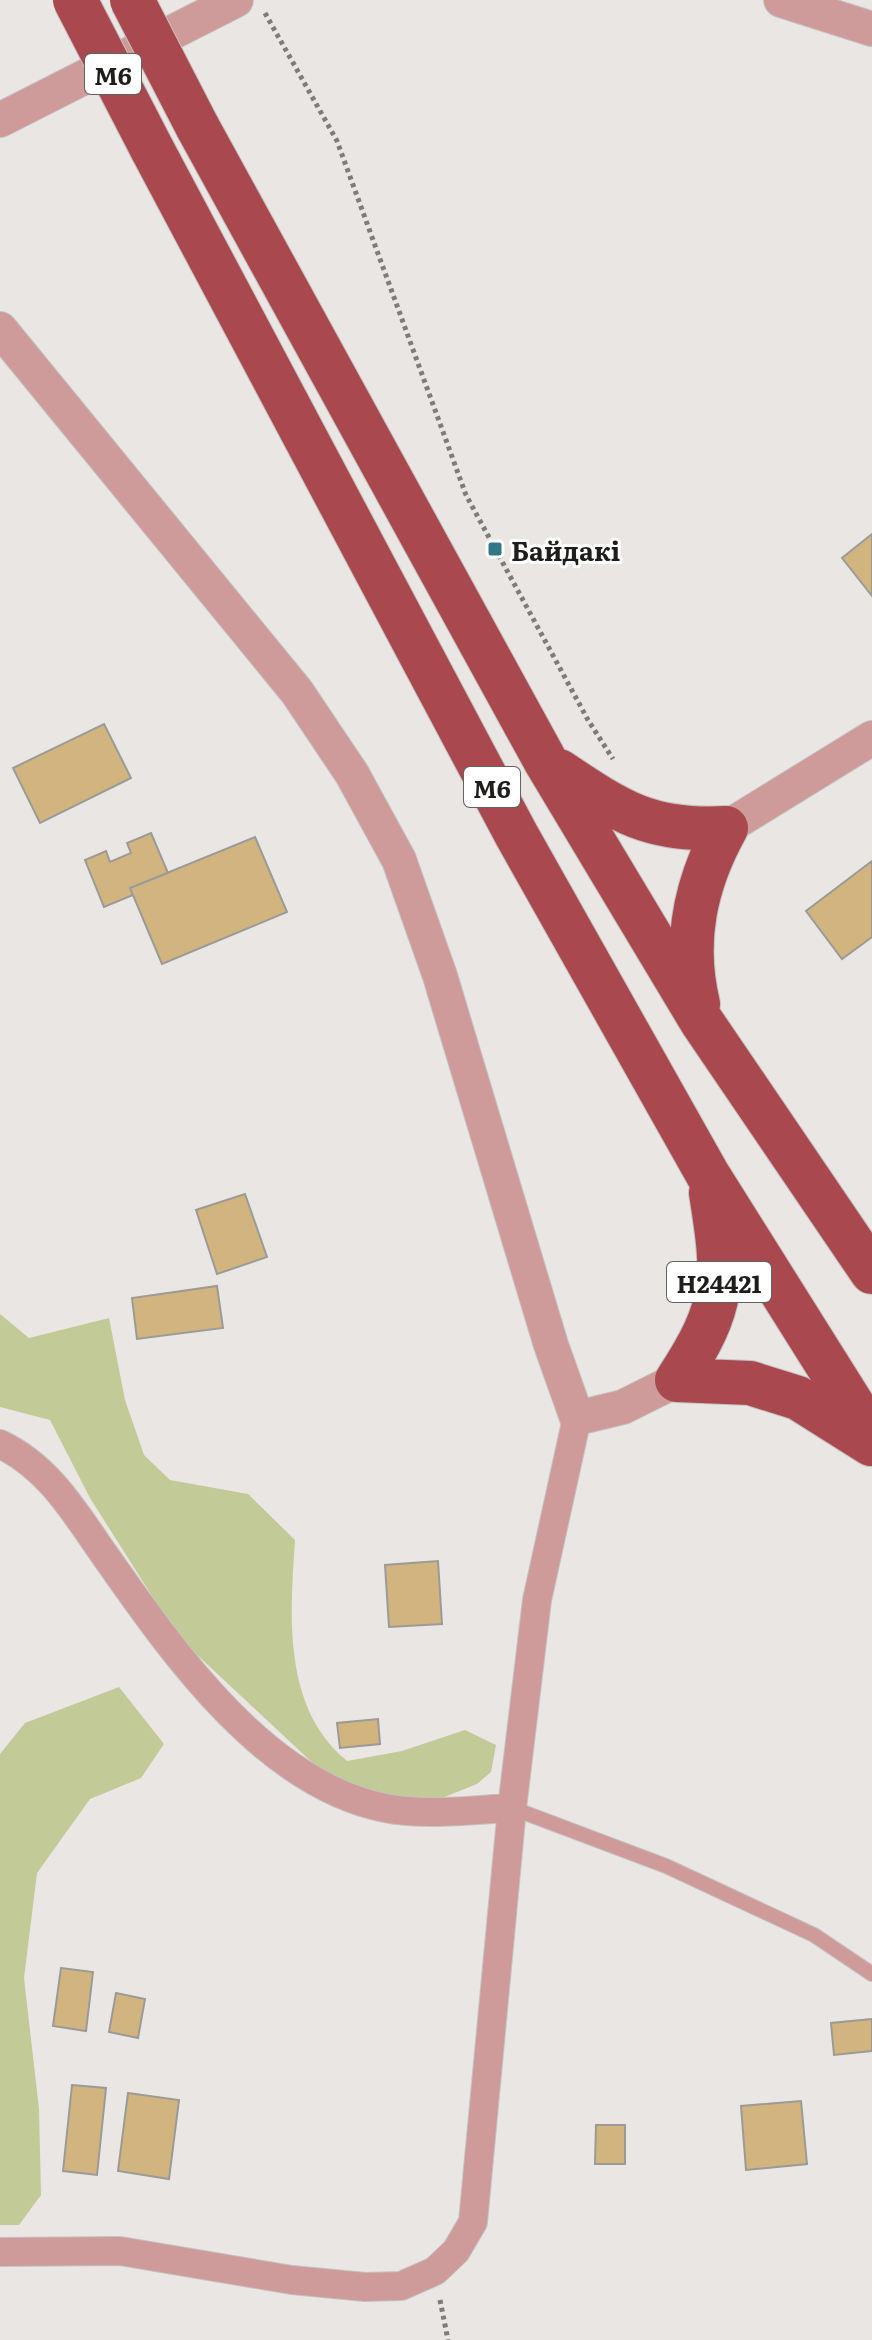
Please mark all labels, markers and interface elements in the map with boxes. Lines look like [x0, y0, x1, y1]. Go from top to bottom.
road number: М6 [85, 54, 141, 94]
place label: Байдакі [511, 530, 620, 569]
marker: Байдакі [486, 540, 504, 558]
road number: М6 [464, 767, 520, 807]
road number: Н24421 [667, 1262, 771, 1302]

